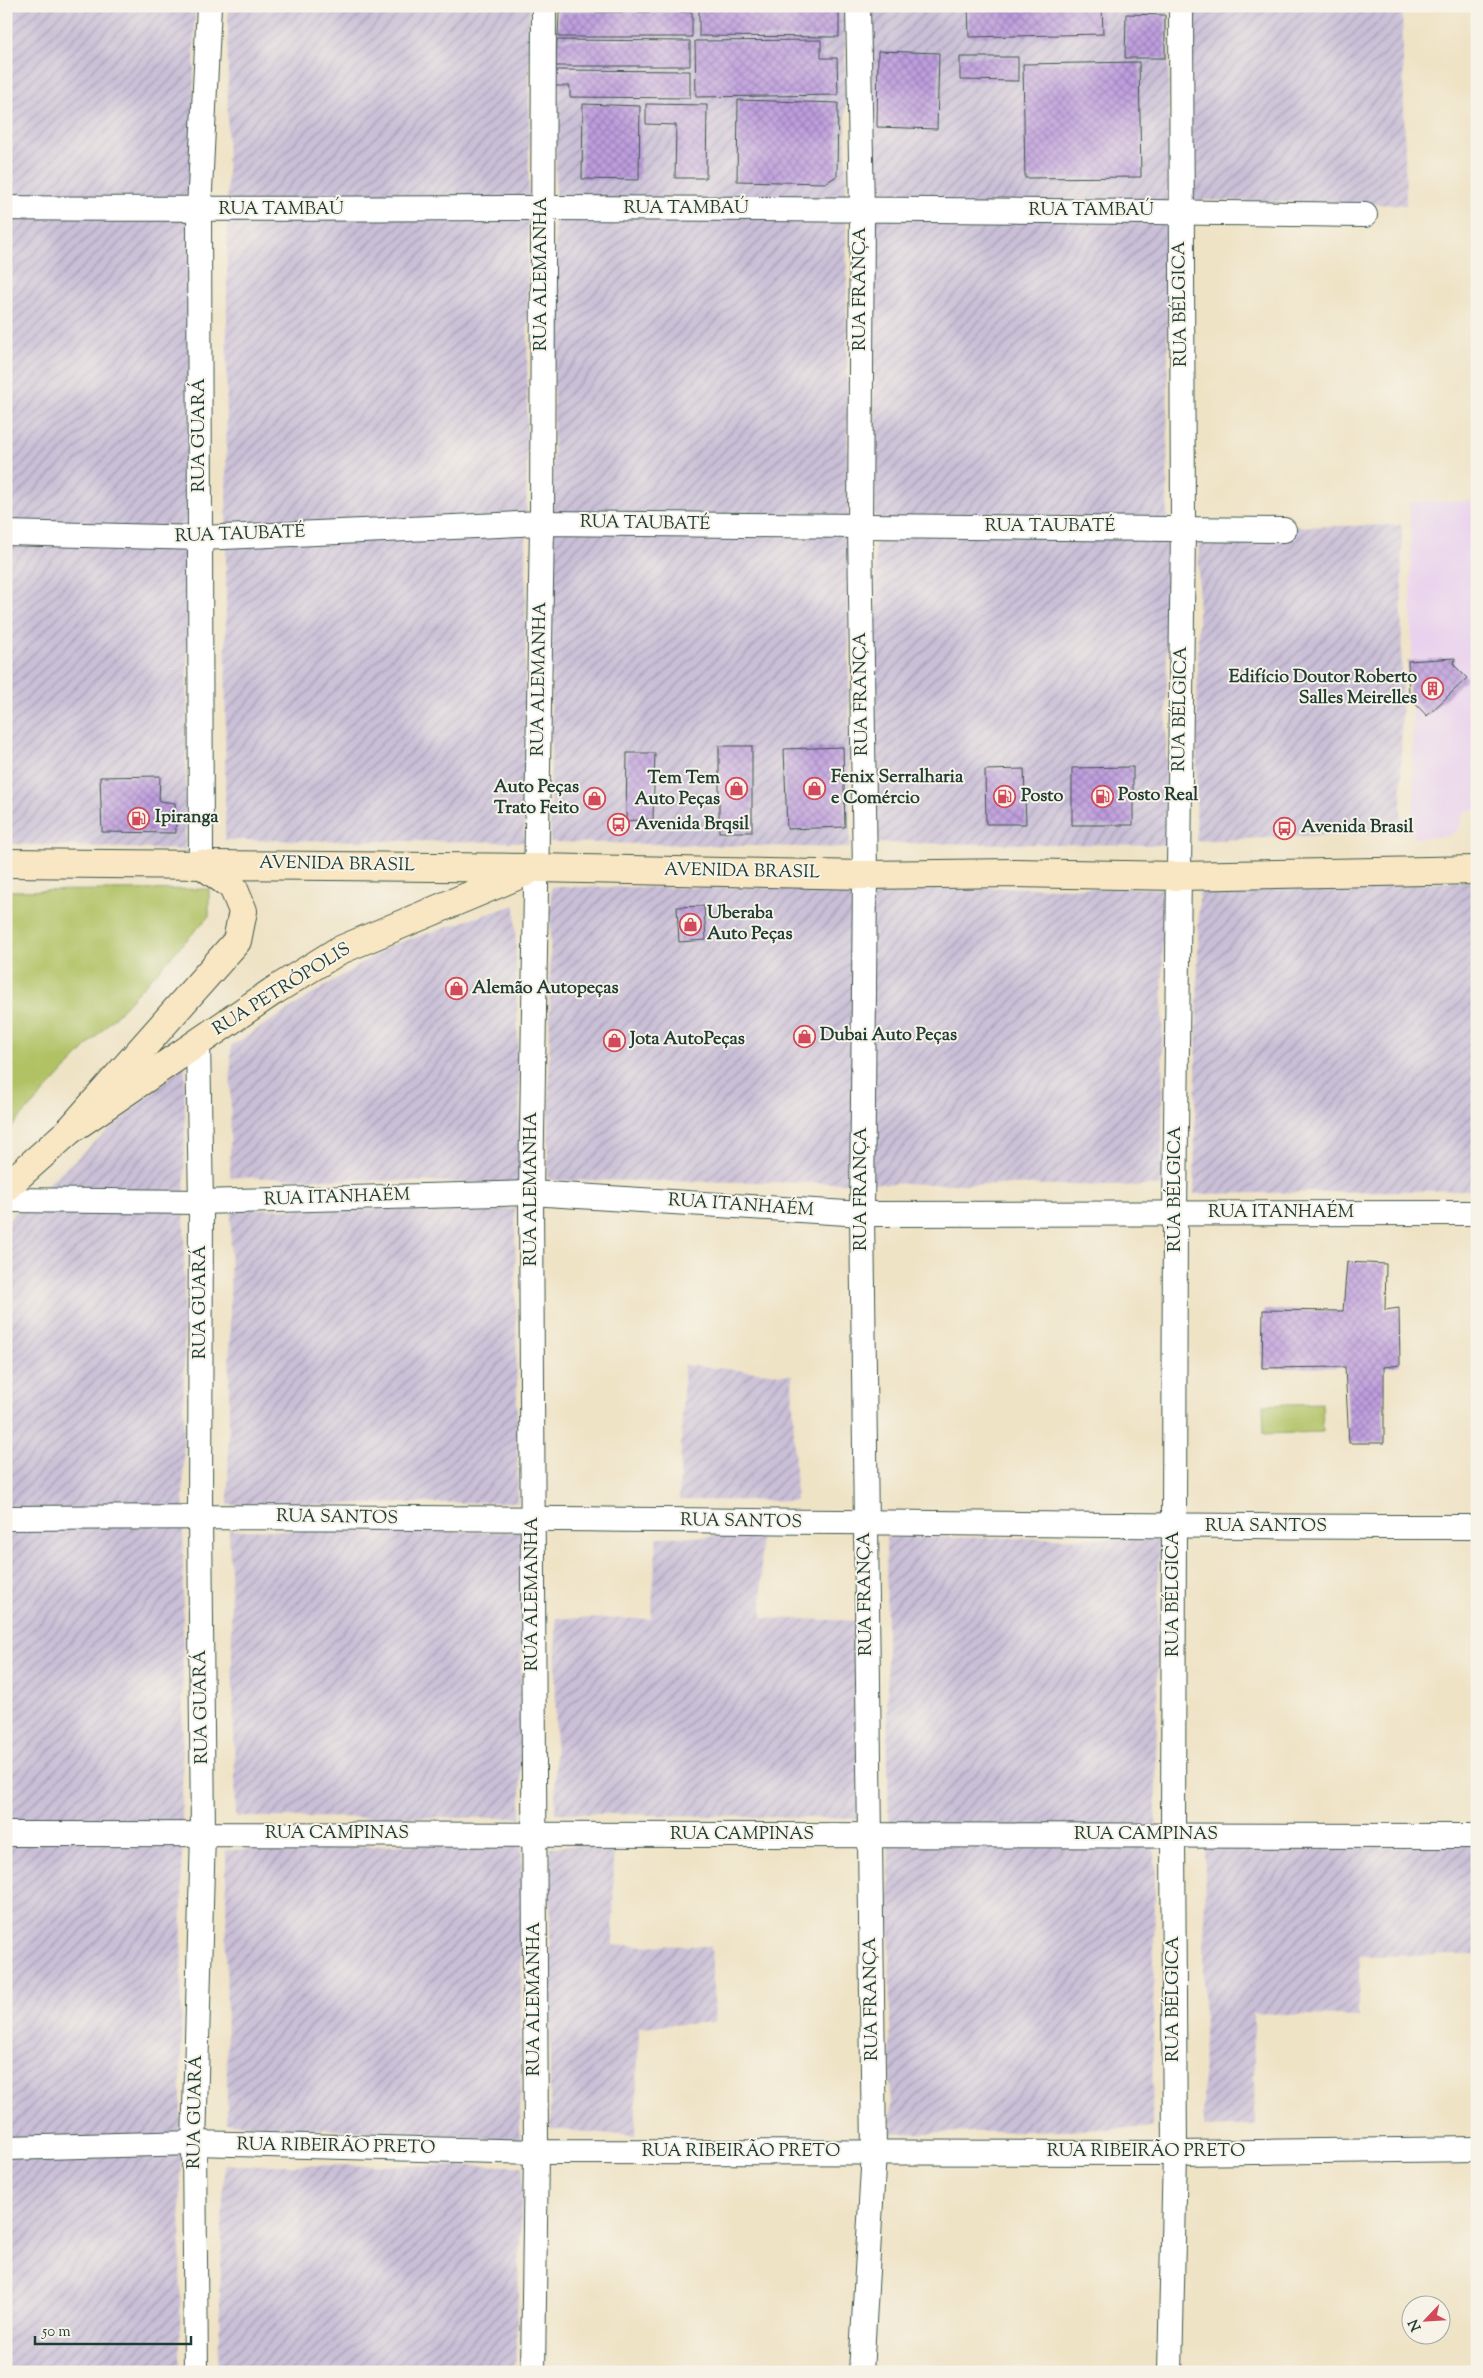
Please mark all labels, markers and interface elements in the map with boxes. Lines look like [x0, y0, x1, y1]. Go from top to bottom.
street label: RUA TAMBAÚ [623, 195, 749, 222]
street label: RUA TAMBAÚ [218, 196, 344, 223]
street label: RUA ALEMANHA [529, 196, 555, 351]
street label: RUA TAMBAÚ [1028, 197, 1154, 224]
street label: RUA FRANÇA [848, 227, 874, 351]
street label: RUA BÉLGICA [1167, 240, 1195, 367]
street label: RUA GUARÁ [187, 377, 213, 492]
street label: RUA TAUBATÉ [579, 510, 711, 538]
street label: RUA TAUBATÉ [985, 514, 1115, 540]
street label: RUA TAUBATÉ [174, 520, 306, 550]
street label: RUA ALEMANHA [526, 601, 554, 757]
street label: RUA FRANÇA [848, 631, 876, 756]
street label: RUA BÉLGICA [1167, 645, 1195, 772]
place label: Edifício Doutor Roberto Salles Meirelles [1229, 665, 1417, 712]
building icon: Edifício Doutor Roberto Salles Meirelles [1421, 676, 1445, 700]
place label: Fenix Serralharia e Comércio [831, 765, 964, 812]
place label: Tem Tem Auto Peças [635, 766, 720, 813]
place label: Auto Peças Trato Feito [494, 775, 579, 822]
shop icon: Fenix Serralharia e Comércio [803, 776, 827, 800]
shop icon: Tem Tem Auto Peças [724, 777, 748, 801]
place label: Posto Real [1118, 783, 1199, 809]
place label: Posto [1021, 784, 1063, 810]
fuel station icon: Posto Real [1090, 784, 1114, 808]
fuel station icon: Posto [993, 785, 1017, 809]
shop icon: Auto Peças Trato Feito [583, 786, 607, 810]
place label: Ipiranga [155, 805, 219, 831]
fuel station icon: Ipiranga [127, 806, 151, 830]
place label: Avenida Brqsil [635, 812, 750, 838]
bus stop icon: Avenida Brqsil [607, 813, 631, 837]
place label: Avenida Brasil [1301, 815, 1414, 841]
bus stop icon: Avenida Brasil [1273, 816, 1297, 840]
street label: AVENIDA BRASIL [259, 851, 415, 879]
street label: AVENIDA BRASIL [664, 858, 820, 886]
place label: Uberaba Auto Peças [707, 901, 792, 948]
shop icon: Uberaba Auto Peças [679, 912, 703, 936]
street label: RUA PETRÓPOLIS [207, 936, 356, 1043]
place label: Alemão Autopeças [472, 976, 619, 1002]
shop icon: Alemão Autopeças [444, 977, 468, 1001]
place label: Dubai Auto Peças [820, 1023, 957, 1049]
shop icon: Dubai Auto Peças [792, 1024, 816, 1048]
place label: Jota AutoPeças [628, 1027, 745, 1053]
shop icon: Jota AutoPeças [602, 1028, 626, 1052]
street label: RUA ALEMANHA [519, 1111, 545, 1266]
street label: RUA BÉLGICA [1163, 1126, 1189, 1252]
street label: RUA FRANÇA [849, 1127, 875, 1251]
street label: RUA ITANHAÉM [264, 1182, 411, 1214]
street label: RUA ITANHAÉM [667, 1188, 815, 1224]
street label: RUA ITANHAÉM [1208, 1200, 1355, 1226]
street label: RUA GUARÁ [188, 1244, 214, 1359]
street label: RUA SANTOS [276, 1504, 398, 1532]
street label: RUA SANTOS [680, 1508, 802, 1536]
street label: RUA SANTOS [1205, 1514, 1327, 1540]
street label: RUA ALEMANHA [520, 1516, 546, 1671]
street label: RUA FRANÇA [852, 1531, 880, 1656]
street label: RUA BÉLGICA [1161, 1531, 1187, 1657]
street label: RUA GUARÁ [188, 1649, 216, 1764]
street label: RUA CAMPINAS [265, 1821, 409, 1847]
street label: RUA CAMPINAS [670, 1822, 814, 1848]
street label: RUA CAMPINAS [1074, 1822, 1218, 1848]
street label: RUA ALEMANHA [522, 1921, 548, 2076]
street label: RUA FRANÇA [858, 1936, 886, 2061]
street label: RUA BÉLGICA [1161, 1936, 1187, 2062]
street label: RUA GUARÁ [182, 2054, 210, 2169]
street label: RUA RIBEIRÃO PRETO [236, 2132, 436, 2162]
street label: RUA RIBEIRÃO PRETO [642, 2139, 840, 2165]
street label: RUA RIBEIRÃO PRETO [1047, 2139, 1245, 2165]
north arrow [1400, 2296, 1450, 2346]
scale bar [35, 2313, 191, 2345]
text: N [1405, 2315, 1427, 2334]
text: 50 m [41, 2322, 71, 2343]

